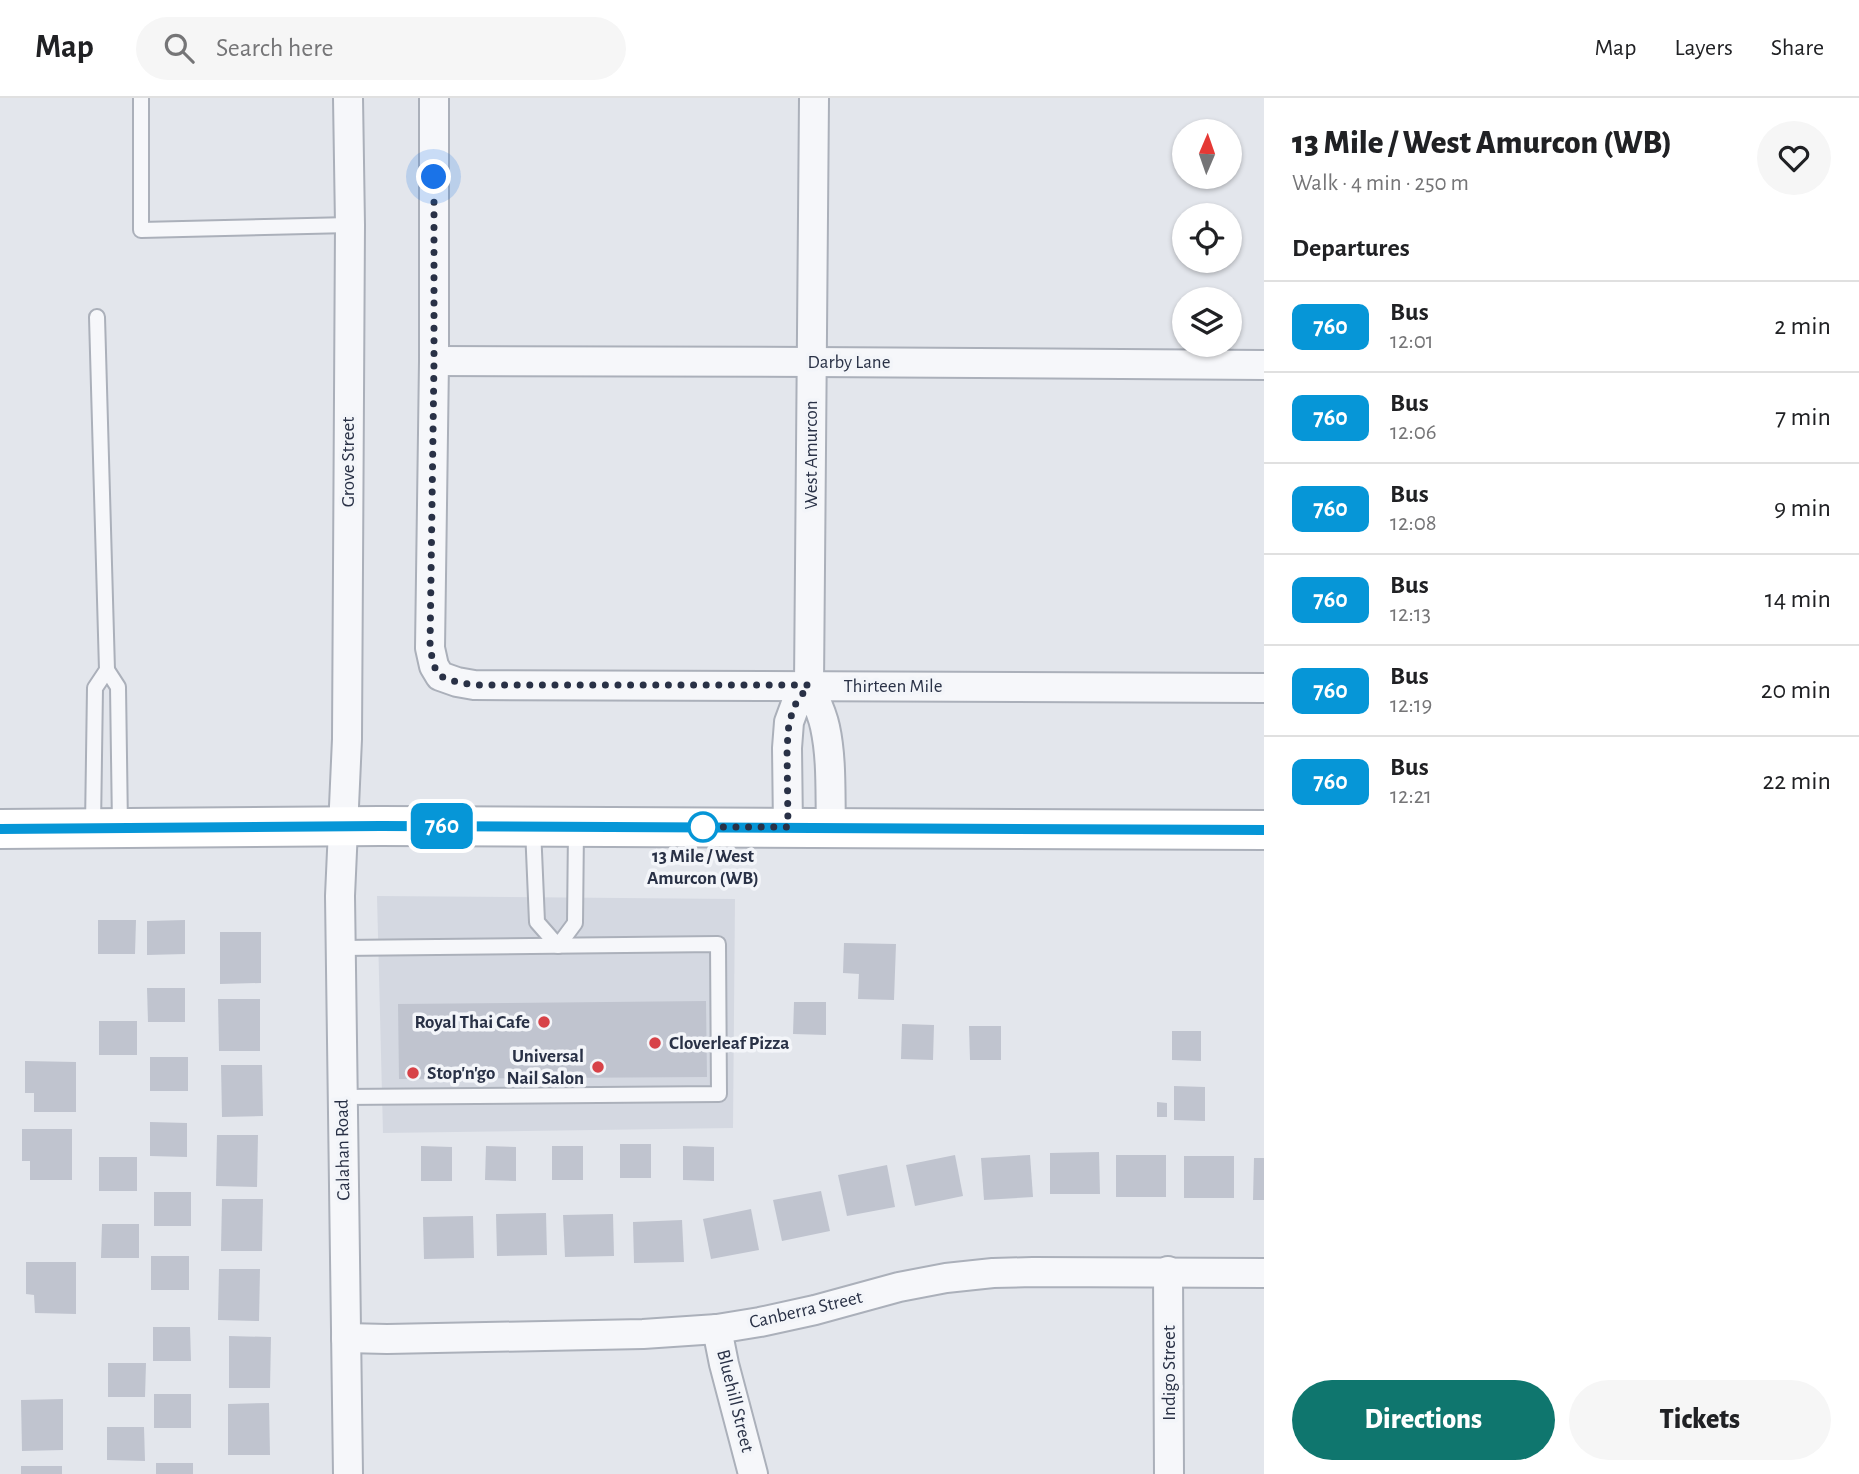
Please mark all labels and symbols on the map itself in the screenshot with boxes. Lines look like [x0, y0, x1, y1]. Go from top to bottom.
north arrow [1172, 119, 1242, 189]
your location [416, 159, 451, 194]
street label: Darby Lane [808, 353, 890, 372]
street label: West Amurcon [802, 401, 821, 509]
street label: Grove Street [339, 417, 358, 507]
street label: Thirteen Mile [843, 677, 943, 696]
line badge: 760 [402, 803, 482, 849]
marker: 13 Mile / West Amurcon (WB) [688, 812, 718, 842]
place label: 13 Mile / West Amurcon (WB) [647, 847, 759, 888]
place label: Royal Thai Cafe [414, 1013, 530, 1032]
marker: Royal Thai Cafe [536, 1014, 552, 1030]
place label: Cloverleaf Pizza [669, 1034, 789, 1053]
marker: Cloverleaf Pizza [647, 1035, 663, 1051]
place label: Universal Nail Salon [507, 1047, 584, 1088]
marker: Universal Nail Salon [590, 1059, 606, 1075]
place label: Stop'n'go [427, 1064, 495, 1083]
marker: Stop'n'go [405, 1065, 421, 1081]
street label: Calahan Road [333, 1099, 353, 1201]
street label: Canberra Street [748, 1288, 864, 1332]
street label: Indigo Street [1160, 1325, 1179, 1421]
street label: Bluehill Street [713, 1348, 757, 1454]

